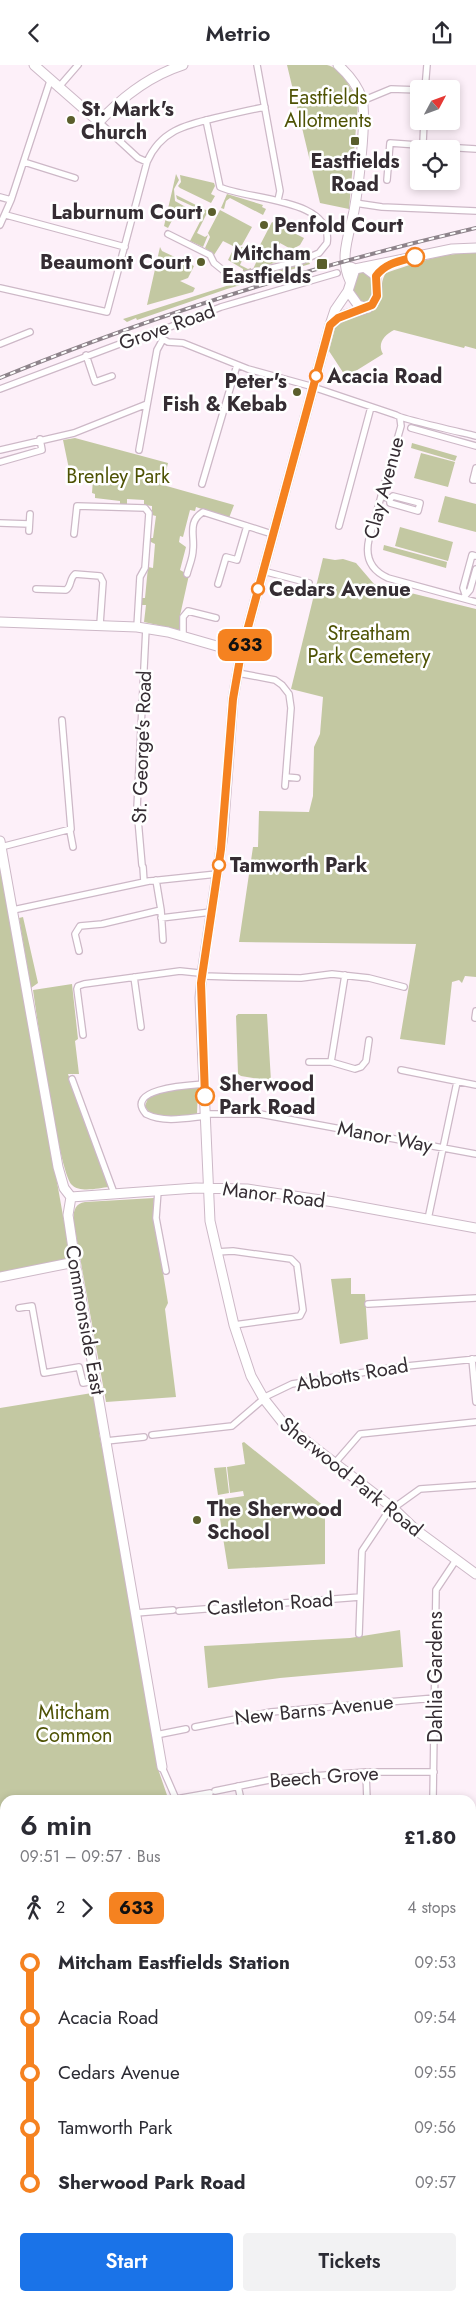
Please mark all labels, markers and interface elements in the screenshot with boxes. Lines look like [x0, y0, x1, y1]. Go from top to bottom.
text: Metrio [206, 17, 270, 49]
icon: back [20, 19, 48, 47]
icon: share [428, 19, 456, 47]
north arrow [410, 80, 460, 130]
map controls [410, 80, 460, 190]
park label: Eastfields Allotments [284, 83, 372, 135]
place label: St. Mark's Church [81, 95, 174, 147]
marker: St. Mark's Church [65, 114, 77, 126]
marker: Eastfields Road [349, 135, 361, 147]
button: locate [410, 140, 460, 190]
place label: Eastfields Road [310, 147, 400, 199]
place label: Laburnum Court [51, 198, 203, 227]
marker: Laburnum Court [206, 206, 218, 218]
place label: Penfold Court [274, 211, 404, 240]
marker: Penfold Court [258, 219, 270, 231]
place label: Mitcham Eastfields [222, 239, 311, 291]
unlabelled marker [405, 247, 425, 267]
place label: Beaumont Court [40, 248, 192, 277]
marker: Beaumont Court [195, 256, 207, 268]
marker: Mitcham Eastfields [315, 257, 329, 271]
street label: Grove Road [115, 296, 219, 358]
place label: Acacia Road [326, 362, 442, 391]
place label: Peter's Fish & Kebab [163, 367, 287, 419]
marker: Acacia Road [309, 369, 323, 383]
marker: Peter's Fish & Kebab [291, 386, 303, 398]
street label: Clay Avenue [356, 434, 412, 542]
park label: Brenley Park [66, 462, 170, 491]
place label: Cedars Avenue [269, 575, 411, 604]
marker: Cedars Avenue [251, 582, 265, 596]
park label: Streatham Park Cemetery [308, 619, 431, 671]
line badge: 633 [216, 629, 274, 661]
text: 633 [228, 632, 262, 658]
street label: St. George's Road [125, 670, 159, 824]
place label: Tamworth Park [230, 851, 368, 880]
marker: Tamworth Park [212, 858, 226, 872]
place label: Sherwood Park Road [219, 1070, 315, 1122]
marker: Sherwood Park Road [195, 1086, 215, 1106]
street label: Manor Way [335, 1114, 435, 1160]
street label: Manor Road [221, 1174, 327, 1216]
street label: Commonside East [58, 1243, 112, 1397]
street label: Abbotts Road [293, 1351, 411, 1399]
street label: Sherwood Park Road [273, 1410, 429, 1544]
place label: The Sherwood School [207, 1495, 342, 1547]
marker: The Sherwood School [191, 1514, 203, 1526]
street label: Castleton Road [206, 1585, 334, 1623]
street label: Dahlia Gardens [421, 1611, 450, 1743]
street label: New Barns Avenue [233, 1687, 395, 1733]
park label: Mitcham Common [35, 1698, 113, 1750]
street label: Beech Grove [268, 1759, 380, 1795]
text: 6 min [20, 1805, 92, 1846]
text: £1.80 [404, 1824, 456, 1851]
text: 09:51 – 09:57 · Bus [20, 1845, 161, 1868]
icon: walk [20, 1894, 48, 1922]
icon: forward [73, 1894, 101, 1922]
text: 633 [119, 1895, 154, 1921]
text: 2 [56, 1896, 65, 1919]
text: 4 stops [407, 1896, 456, 1919]
text: Mitcham Eastfields Station [58, 1949, 290, 1976]
text: 09:53 [415, 1951, 456, 1974]
text: Acacia Road [58, 2004, 159, 2031]
text: 09:54 [414, 2006, 456, 2029]
text: Cedars Avenue [58, 2059, 180, 2086]
text: 09:55 [414, 2061, 456, 2084]
text: Tamworth Park [58, 2114, 172, 2141]
text: 09:56 [414, 2116, 456, 2139]
text: Sherwood Park Road [58, 2169, 245, 2196]
text: 09:57 [415, 2171, 456, 2194]
button: Start [20, 2233, 233, 2291]
button: Tickets [243, 2233, 456, 2291]

